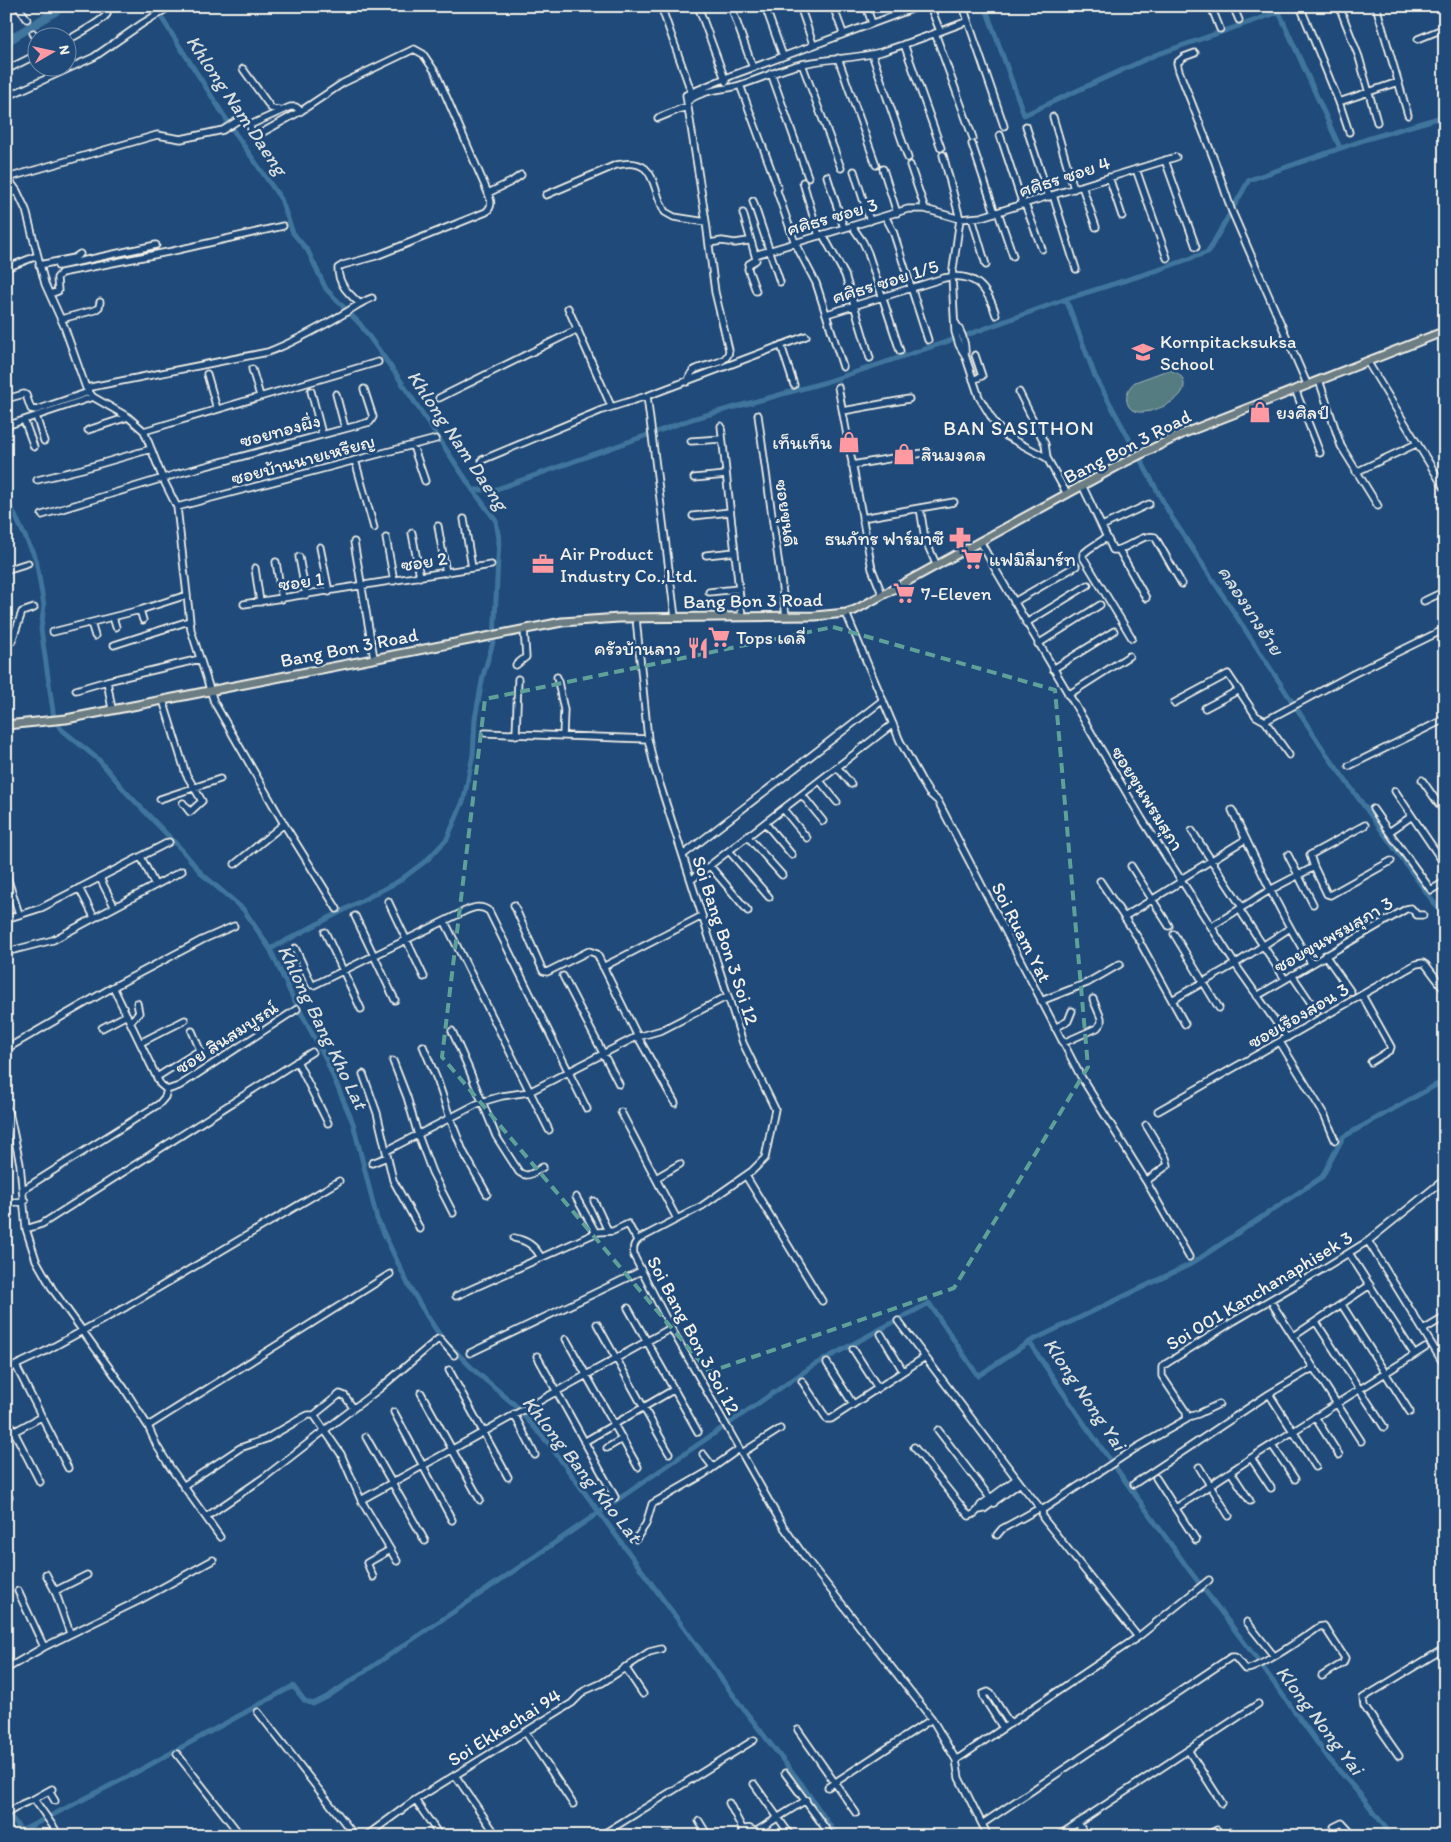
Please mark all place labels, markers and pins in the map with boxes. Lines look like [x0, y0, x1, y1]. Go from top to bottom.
place label: Kornpitacksuksa School [1160, 330, 1296, 375]
school or university icon: Kornpitacksuksa School [1130, 339, 1156, 365]
shop icon: ยงศิลป์ [1247, 399, 1273, 425]
place label: ยงศิลป์ [1276, 401, 1329, 424]
shop icon: เท็นเท็น [836, 429, 862, 455]
place label: เท็นเท็น [772, 431, 832, 454]
shop icon: สินมงคล [891, 441, 917, 467]
place label: สินมงคล [921, 443, 986, 466]
pharmacy icon: ธนภัทร ฟาร์มาซี [947, 525, 973, 551]
place label: ธนภัทร ฟาร์มาซี [825, 527, 944, 550]
place label: Air Product Industry Co.,Ltd. [560, 542, 697, 587]
supermarket icon: แฟมิลี่มาร์ท [959, 546, 985, 572]
place label: แฟมิลี่มาร์ท [989, 548, 1076, 571]
office icon: Air Product Industry Co.,Ltd. [530, 551, 556, 577]
supermarket icon: 7-Eleven [891, 580, 917, 606]
place label: 7-Eleven [921, 582, 992, 605]
supermarket icon: Tops เดลี่ [706, 624, 732, 650]
place label: Tops เดลี่ [736, 626, 806, 649]
restaurant icon: ครัวบ้านลาว [685, 635, 711, 661]
place label: ครัวบ้านลาว [594, 637, 681, 660]

